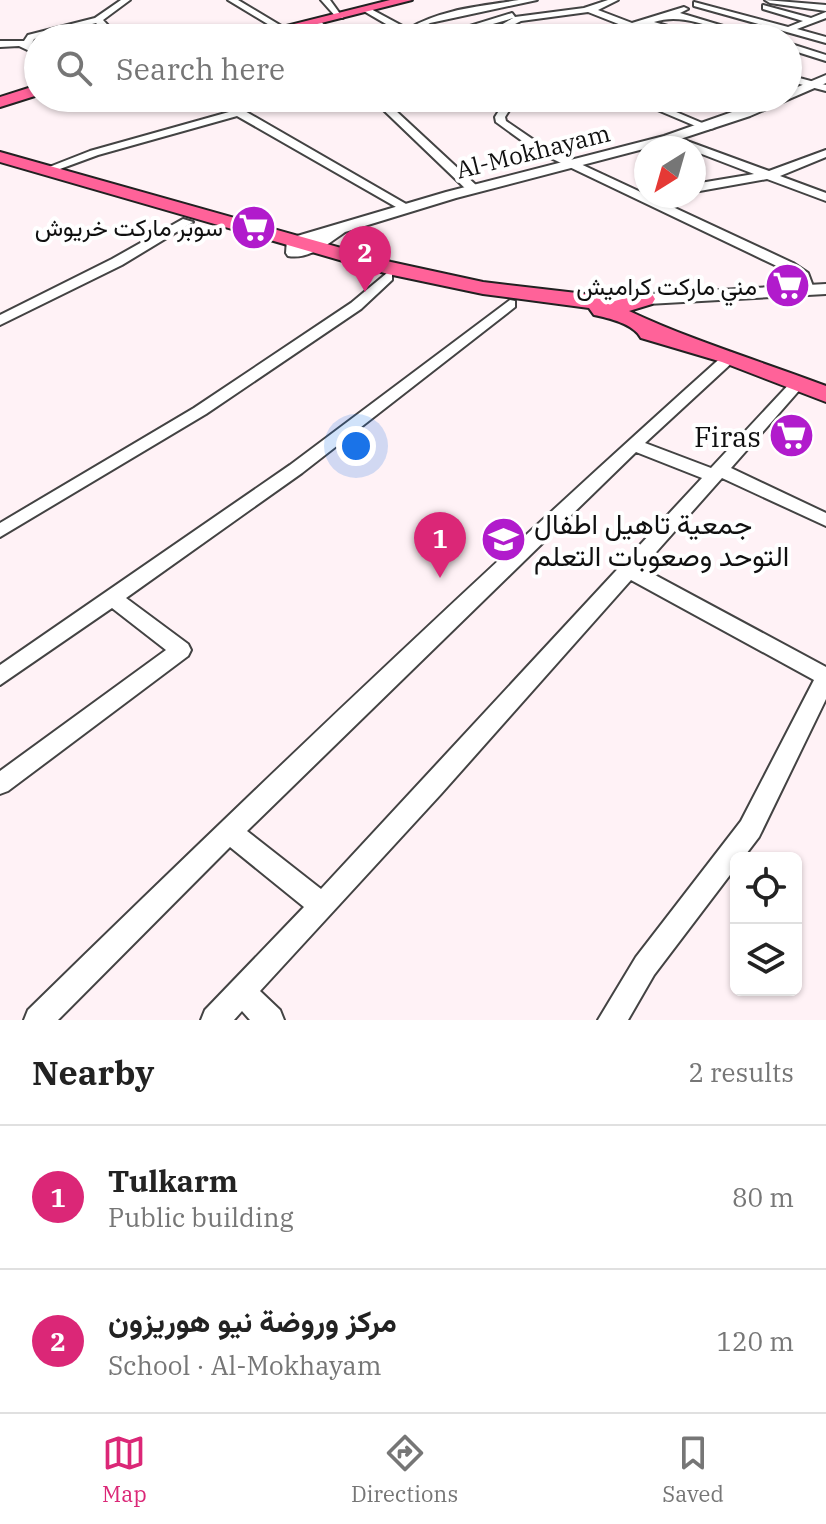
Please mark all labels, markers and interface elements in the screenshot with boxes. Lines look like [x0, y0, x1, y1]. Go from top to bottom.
search box [24, 24, 802, 112]
icon: search [52, 46, 96, 90]
text: Search here [116, 49, 285, 88]
street label: Al-Mokhayam [453, 116, 613, 186]
north arrow [634, 136, 706, 208]
supermarket icon: سوبر ماركت خريوش [230, 203, 278, 251]
place label: سوبر ماركت خريوش [35, 211, 223, 243]
pin: 2 [339, 226, 391, 292]
supermarket icon: مني ماركت كراميش [764, 262, 812, 310]
place label: مني ماركت كراميش [576, 270, 757, 306]
supermarket icon: Firas [768, 412, 816, 460]
place label: Firas [694, 418, 761, 455]
your location [336, 426, 376, 466]
place label: جمعية تاهيل اطفال التوحد وصعوبات التعلم [534, 505, 789, 575]
pin: 1 [414, 512, 466, 578]
school or university icon: جمعية تاهيل اطفال التوحد وصعوبات التعلم [479, 515, 527, 563]
map controls [730, 852, 802, 996]
button: locate [730, 852, 802, 924]
button: layers [730, 924, 802, 996]
text: Nearby [32, 1050, 154, 1094]
text: 2 results [688, 1055, 794, 1089]
text: Tulkarm [108, 1161, 238, 1200]
text: 1 [50, 1180, 66, 1214]
text: 80 m [732, 1180, 794, 1214]
text: Public building [108, 1200, 294, 1234]
text: مركز وروضة نيو هوريزون [108, 1301, 397, 1340]
text: 2 [50, 1324, 66, 1358]
text: 120 m [716, 1324, 794, 1358]
text: School · Al-Mokhayam [108, 1348, 382, 1382]
tab: Map [102, 1431, 147, 1508]
tab: Directions [351, 1431, 458, 1508]
tab: Saved [662, 1431, 724, 1508]

